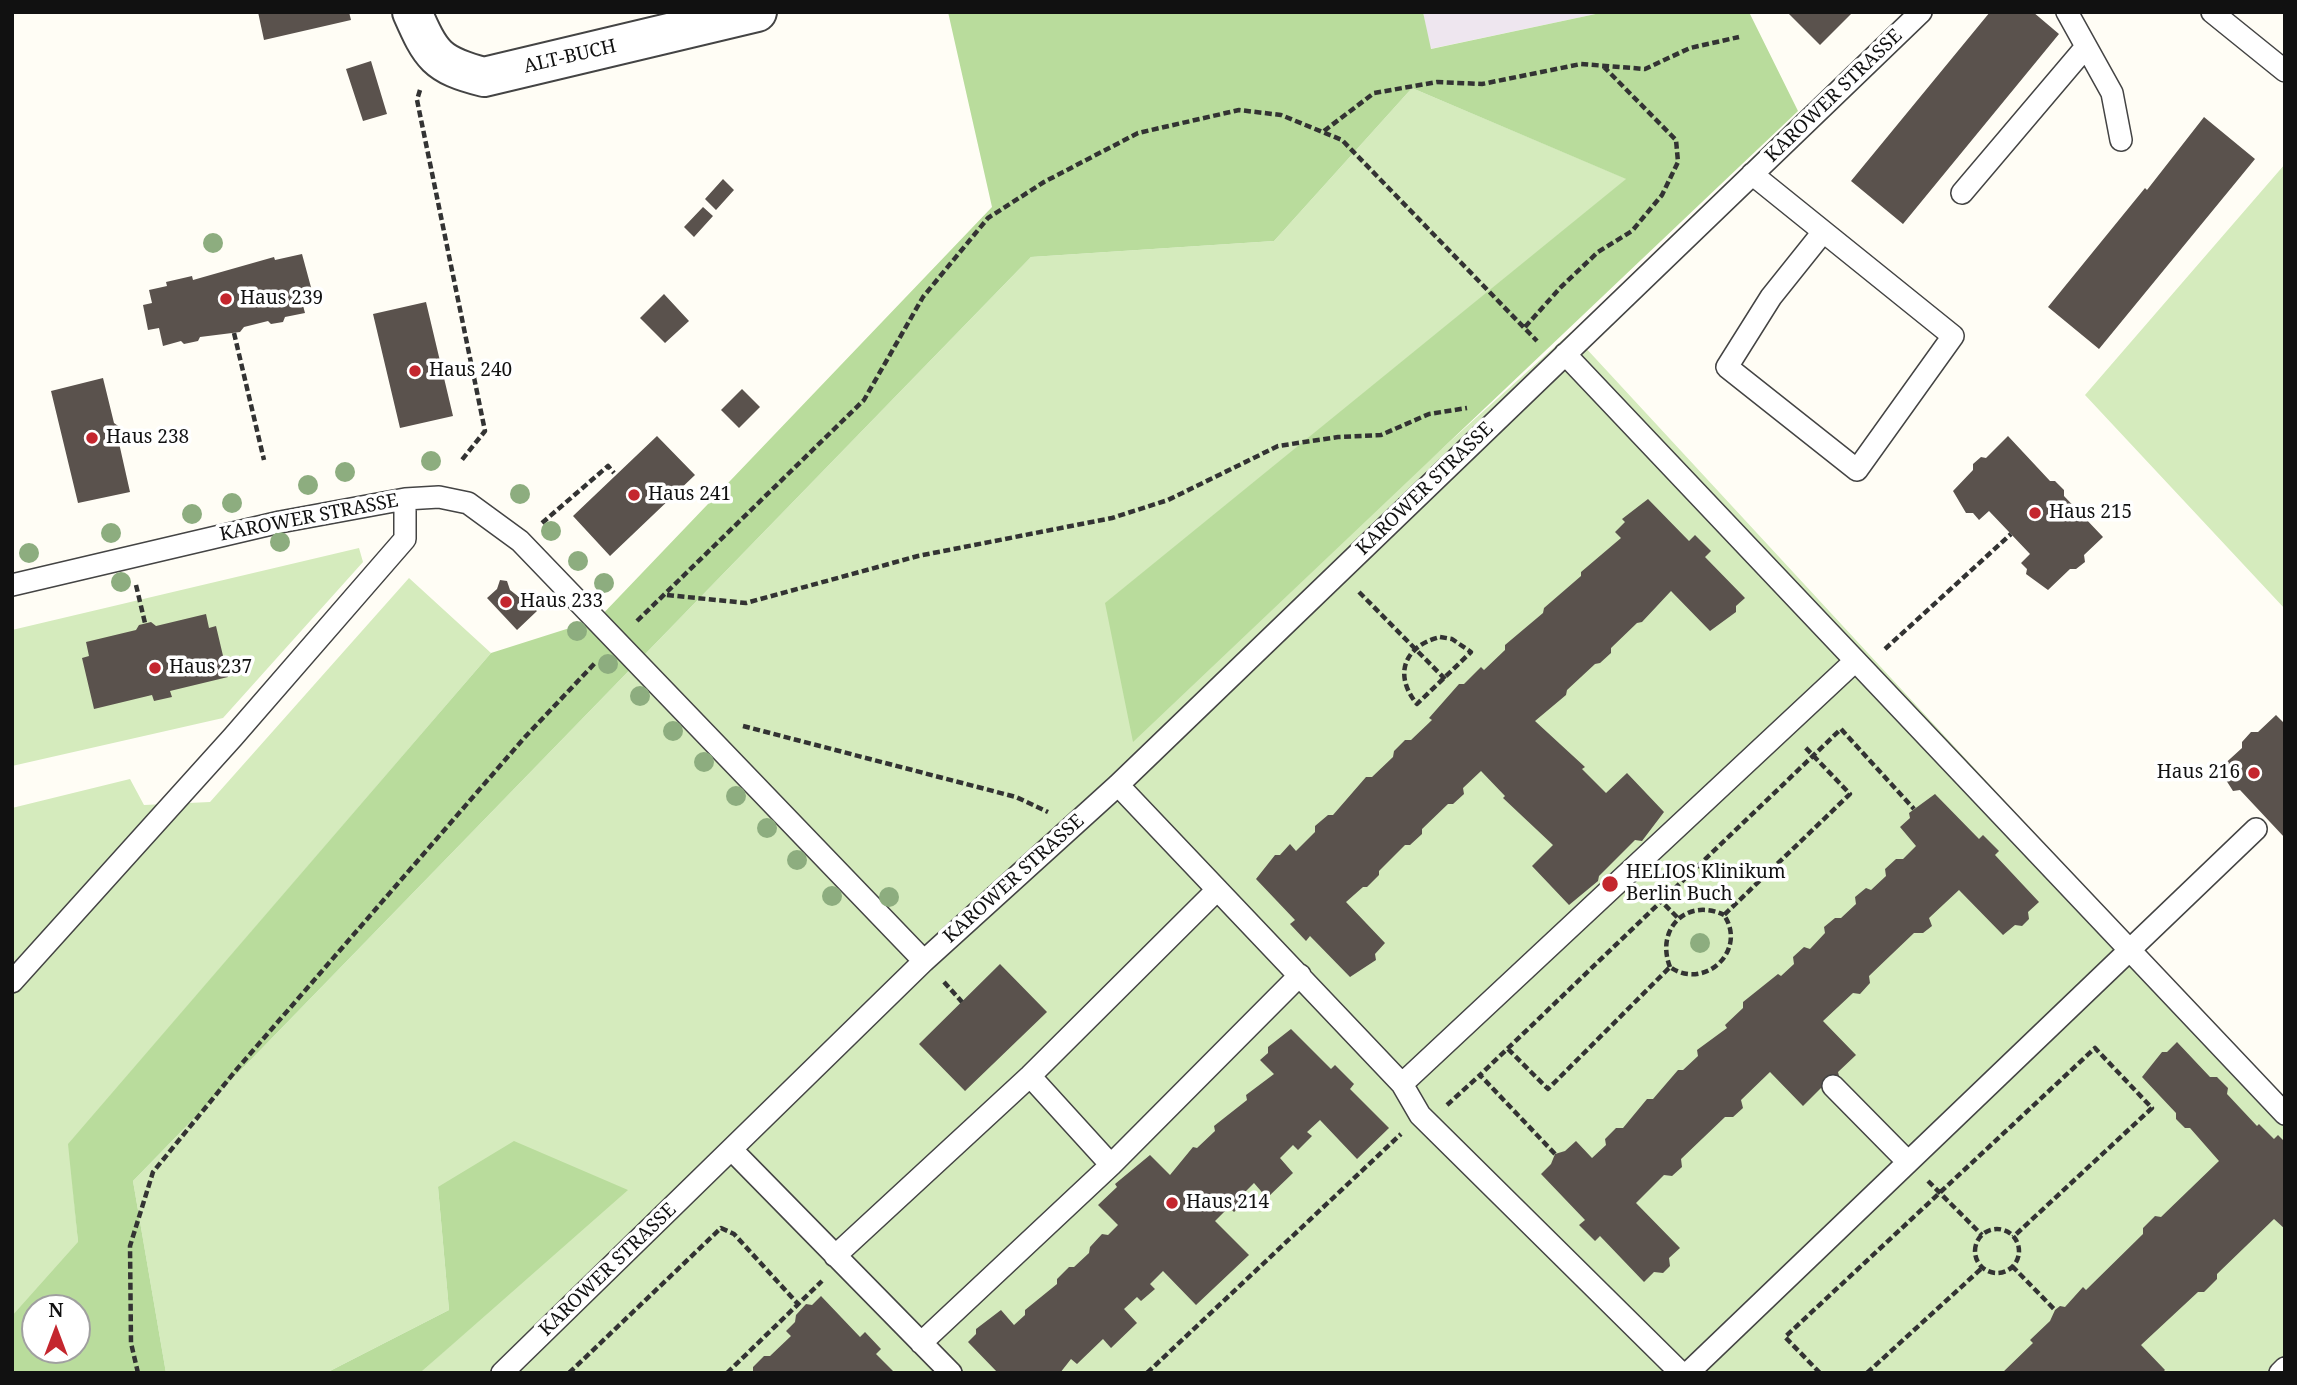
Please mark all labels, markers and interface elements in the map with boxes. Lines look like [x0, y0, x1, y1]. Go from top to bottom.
street label: KAROWER STRASSE [1761, 25, 1907, 167]
street label: ALT-BUCH [522, 35, 618, 79]
place label: Haus 239 [240, 288, 323, 310]
marker: Haus 239 [218, 291, 234, 307]
place label: Haus 240 [429, 360, 512, 382]
marker: Haus 240 [407, 363, 423, 379]
street label: KAROWER STRASSE [1352, 418, 1498, 560]
place label: Haus 238 [106, 427, 189, 449]
marker: Haus 238 [84, 430, 100, 446]
place label: Haus 241 [648, 484, 731, 506]
marker: Haus 241 [626, 487, 642, 503]
street label: KAROWER STRASSE [218, 489, 400, 547]
place label: Haus 215 [2049, 502, 2132, 524]
marker: Haus 215 [2027, 505, 2043, 521]
place label: Haus 233 [520, 591, 603, 613]
marker: Haus 233 [498, 594, 514, 610]
place label: Haus 237 [169, 657, 252, 679]
marker: Haus 237 [147, 660, 163, 676]
place label: Haus 216 [2157, 762, 2240, 784]
marker: Haus 216 [2246, 765, 2262, 781]
street label: KAROWER STRASSE [939, 810, 1089, 948]
place label: HELIOS Klinikum Berlin Buch [1626, 862, 1786, 906]
marker: HELIOS Klinikum Berlin Buch [1600, 874, 1620, 894]
place label: Haus 214 [1186, 1192, 1269, 1214]
marker: Haus 214 [1164, 1195, 1180, 1211]
street label: KAROWER STRASSE [535, 1199, 681, 1341]
north arrow [21, 1294, 91, 1364]
text: N [49, 1297, 63, 1323]

